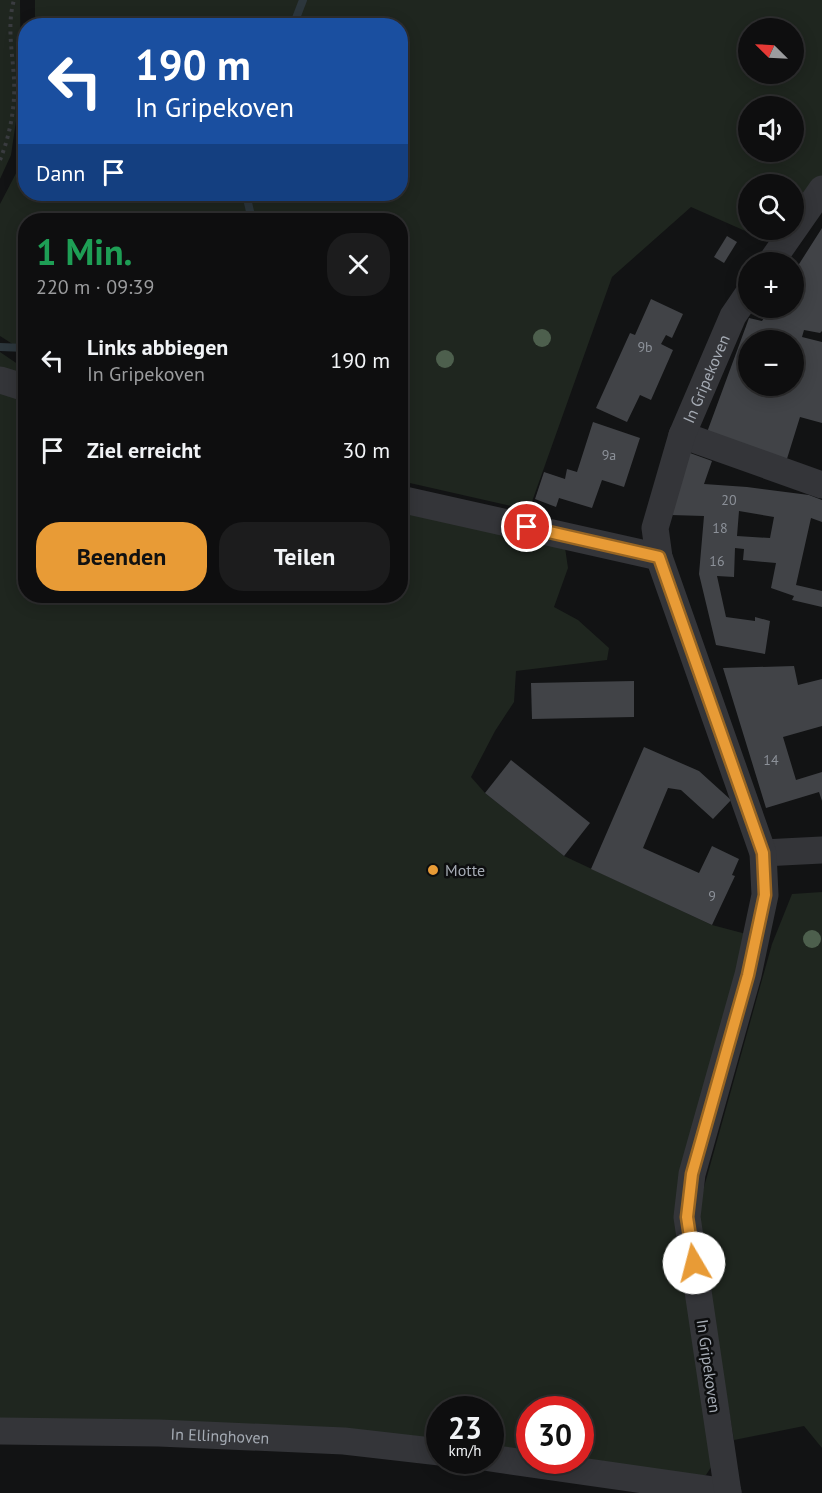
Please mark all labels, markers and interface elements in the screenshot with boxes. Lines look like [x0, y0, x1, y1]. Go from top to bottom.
north arrow [738, 18, 804, 84]
map controls [738, 18, 804, 396]
text: 190 m [135, 37, 251, 92]
icon: left [36, 42, 114, 120]
text: In Gripekoven [135, 90, 294, 124]
button: sound [738, 96, 804, 162]
icon: arrive [97, 156, 130, 189]
text: Dann [36, 159, 85, 187]
button: search [738, 174, 804, 240]
text: 1 Min. [36, 228, 132, 275]
button: close [327, 233, 390, 296]
button: + [738, 252, 804, 318]
text: 220 m · 09:39 [36, 274, 154, 300]
button: − [738, 330, 804, 396]
street label: In Gripekoven [678, 331, 734, 426]
text: Links abbiegen [87, 333, 228, 361]
house number: 9b [637, 338, 653, 356]
icon: left [36, 344, 69, 377]
text: 190 m [330, 346, 390, 374]
text: In Gripekoven [87, 361, 205, 387]
icon: arrive [36, 434, 69, 467]
text: Ziel erreicht [87, 436, 201, 464]
text: 30 m [342, 436, 390, 464]
house number: 9a [602, 446, 616, 464]
house number: 20 [721, 491, 737, 509]
pin [501, 501, 552, 552]
icon: arrive [510, 510, 543, 543]
house number: 18 [712, 519, 728, 537]
button: Beenden [36, 522, 207, 591]
button: Teilen [219, 522, 390, 591]
house number: 16 [709, 552, 725, 570]
house number: 14 [763, 751, 779, 769]
place label: Motte [445, 860, 485, 880]
marker: Motte [426, 863, 440, 877]
house number: 9 [708, 887, 716, 905]
position arrow [662, 1231, 726, 1295]
street label: In Gripekoven [693, 1318, 725, 1414]
speed limit sign: 30 [516, 1396, 594, 1474]
text: 23 [448, 1408, 482, 1447]
street label: In Ellinghoven [170, 1424, 270, 1448]
text: km/h [449, 1441, 481, 1460]

